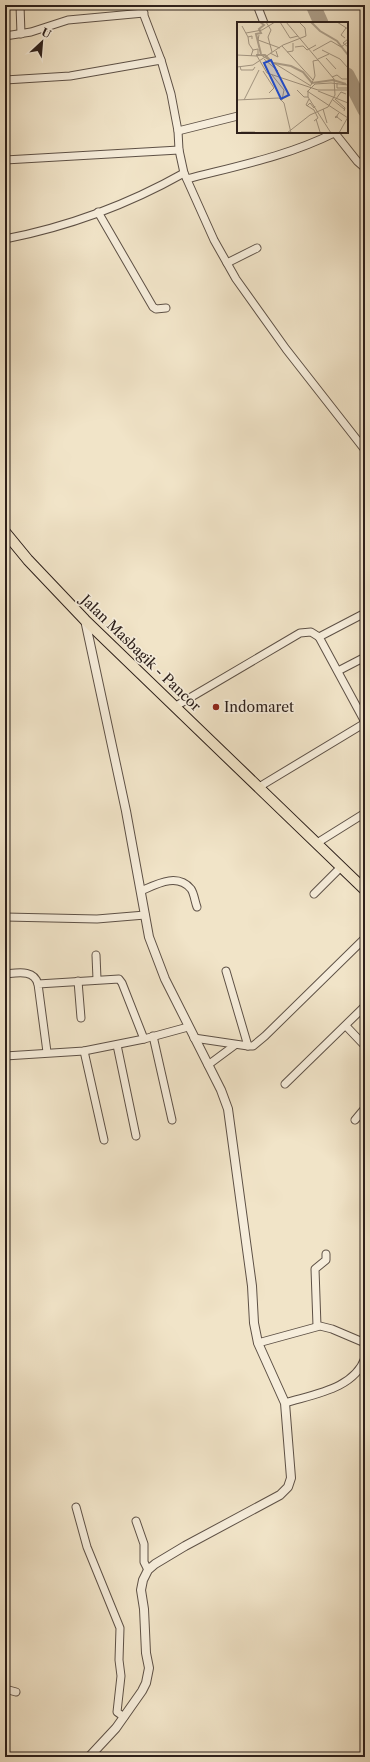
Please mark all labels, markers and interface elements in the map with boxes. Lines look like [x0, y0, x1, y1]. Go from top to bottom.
north arrow [22, 22, 62, 62]
inset map [237, 22, 348, 133]
text: U [39, 25, 54, 41]
street label: Jalan Masbagik - Pancor [76, 590, 205, 715]
place label: Indomaret [224, 698, 294, 716]
marker: Indomaret [211, 702, 221, 712]

